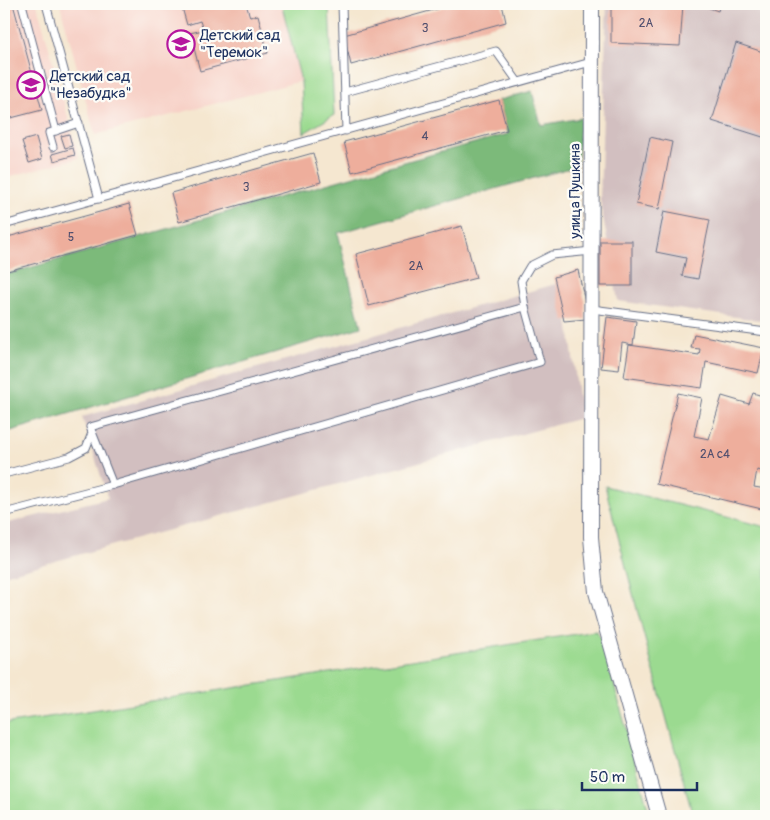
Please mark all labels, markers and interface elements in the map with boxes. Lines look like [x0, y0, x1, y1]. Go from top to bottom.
house number: 2А [639, 16, 653, 31]
house number: 3 [422, 21, 429, 36]
place label: Детский сад "Теремок" [199, 26, 280, 62]
school or university icon: Детский сад "Теремок" [166, 29, 196, 59]
place label: Детский сад "Незабудка" [49, 67, 132, 103]
school or university icon: Детский сад "Незабудка" [16, 70, 46, 100]
house number: 4 [422, 129, 429, 144]
street label: улица Пушкина [566, 143, 585, 240]
house number: 3 [243, 180, 250, 195]
house number: 5 [68, 230, 74, 245]
house number: 2А [409, 259, 423, 274]
house number: 2А с4 [700, 447, 730, 462]
scale bar [582, 760, 698, 792]
text: 50 m [590, 768, 625, 787]

